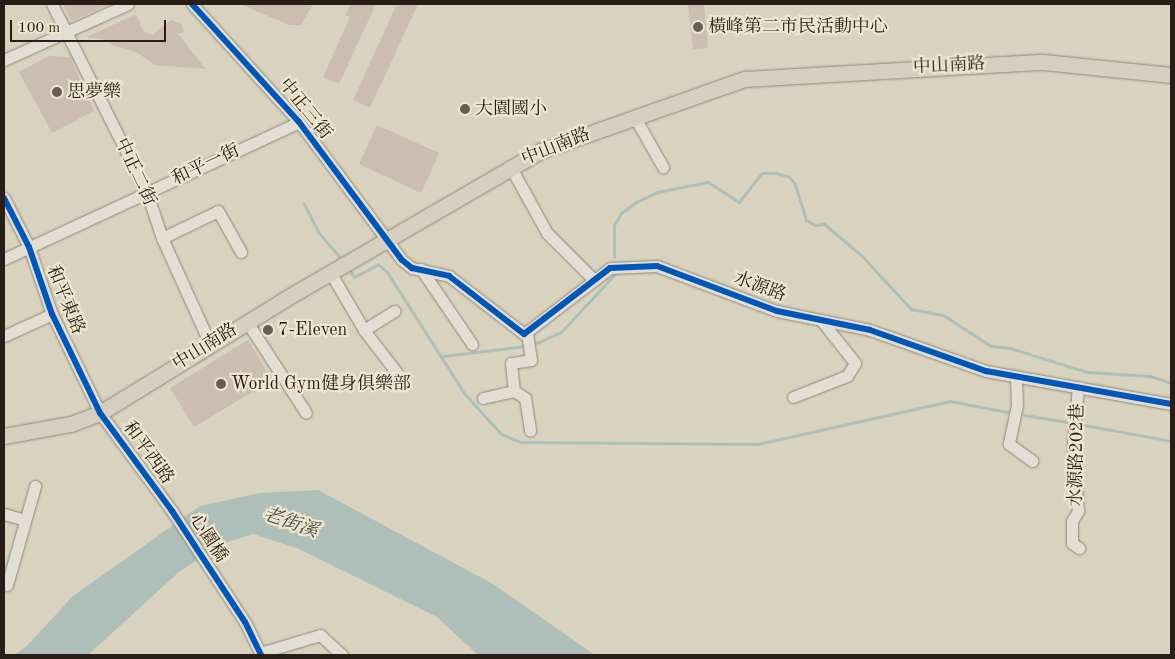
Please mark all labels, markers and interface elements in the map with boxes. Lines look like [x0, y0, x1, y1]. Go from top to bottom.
scale bar [12, 10, 169, 42]
place label: 橫峰第二市民活動中心 [708, 16, 888, 38]
text: 100 m [18, 21, 60, 36]
marker: 橫峰第二市民活動中心 [692, 21, 704, 33]
street label: 中山南路 [912, 53, 986, 79]
street label: 中正三街 [274, 74, 336, 144]
place label: 思夢樂 [67, 81, 121, 103]
marker: 思夢樂 [51, 86, 63, 98]
place label: 大園國小 [475, 98, 547, 120]
marker: 大園國小 [459, 103, 471, 115]
street label: 中山南路 [519, 124, 593, 170]
street label: 中正二街 [110, 135, 160, 209]
street label: 和平一街 [169, 140, 243, 190]
street label: 和平東路 [42, 263, 88, 337]
street label: 水源路 [731, 268, 789, 306]
street label: 中山南路 [169, 319, 241, 375]
place label: 7-Eleven [278, 319, 347, 341]
marker: 7-Eleven [262, 324, 274, 336]
place label: World Gym健身俱樂部 [231, 373, 411, 395]
marker: World Gym健身俱樂部 [215, 378, 227, 390]
street label: 水源路202巷 [1065, 403, 1089, 507]
street label: 和平西路 [118, 418, 178, 488]
water label: 老街溪 [259, 504, 321, 544]
street label: 心園橋 [184, 509, 232, 567]

